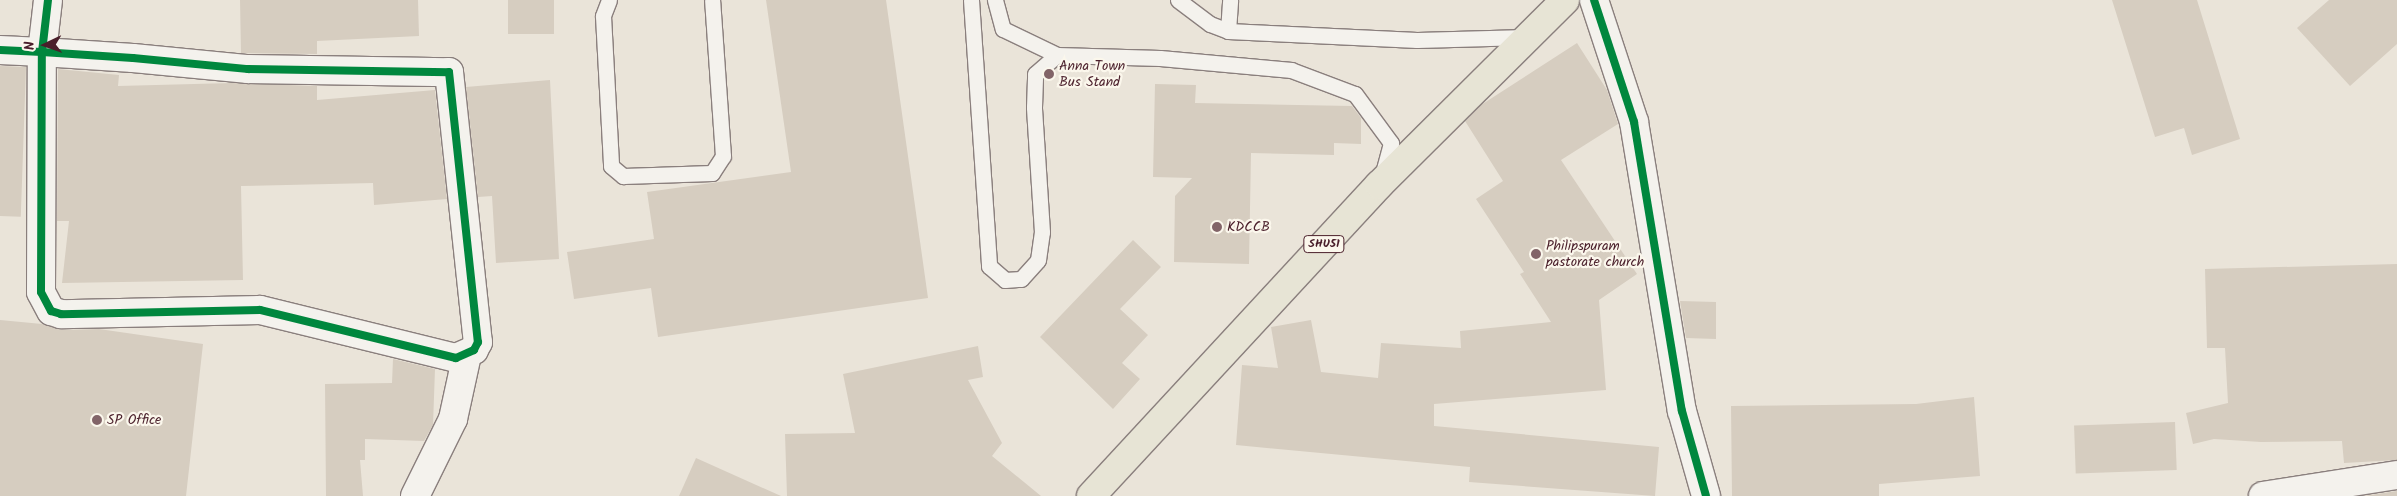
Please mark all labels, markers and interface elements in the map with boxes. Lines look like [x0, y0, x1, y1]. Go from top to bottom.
north arrow [20, 20, 70, 70]
text: N [19, 41, 41, 51]
place label: Anna Town Bus Stand [1059, 58, 1125, 90]
marker: Anna Town Bus Stand [1043, 68, 1055, 80]
place label: KDCCB [1227, 219, 1270, 235]
marker: KDCCB [1211, 221, 1223, 233]
road number: SHU51 [1303, 234, 1345, 253]
place label: Philipspuram pastorate church [1546, 238, 1644, 270]
marker: Philipspuram pastorate church [1530, 248, 1542, 260]
place label: SP Office [107, 412, 161, 428]
marker: SP Office [91, 414, 103, 426]

